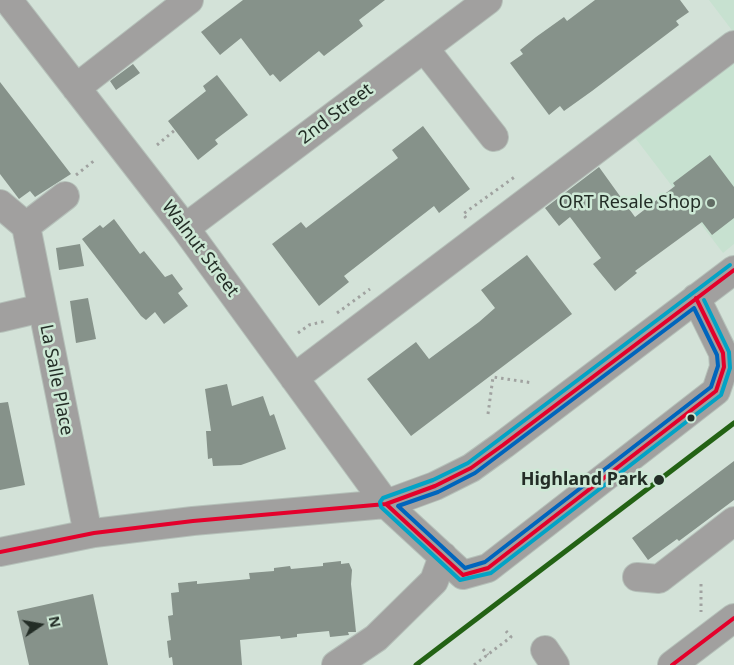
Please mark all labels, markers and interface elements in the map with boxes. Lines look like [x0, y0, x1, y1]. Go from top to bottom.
street label: 2nd Street [295, 79, 377, 149]
place label: ORT Resale Shop [559, 192, 701, 214]
street label: Walnut Street [157, 197, 243, 301]
marker: ORT Resale Shop [705, 197, 717, 209]
street label: La Salle Place [35, 323, 77, 437]
unlabelled marker [686, 413, 696, 423]
place label: Highland Park [521, 469, 648, 491]
marker: Highland Park [652, 473, 666, 487]
north arrow [15, 600, 65, 650]
text: N [45, 614, 66, 629]

